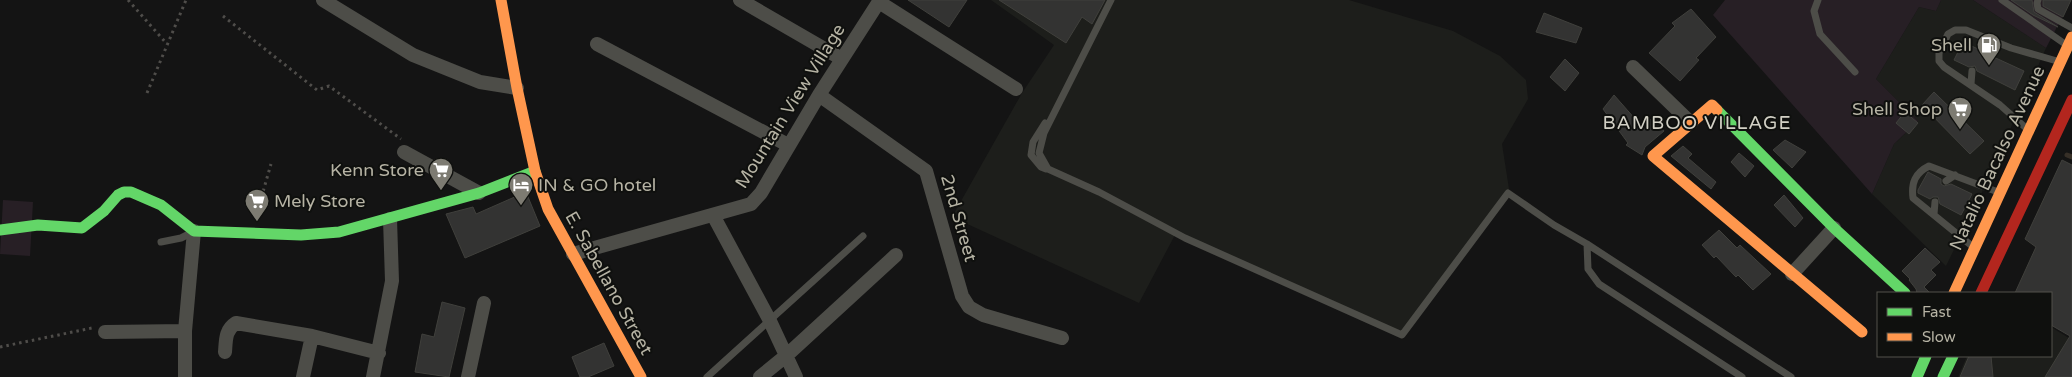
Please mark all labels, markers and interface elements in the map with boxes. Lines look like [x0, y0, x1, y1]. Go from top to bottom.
street label: Mountain View Village [730, 20, 850, 192]
fuel station icon: Shell [1976, 32, 2002, 66]
place label: Shell [1931, 34, 1972, 56]
street label: Natalio Bacalso Avenue [1944, 62, 2050, 254]
supermarket icon: Shell Shop [1947, 96, 1973, 130]
place label: Shell Shop [1852, 98, 1942, 120]
district label: BAMBOO VILLAGE [1602, 112, 1792, 134]
supermarket icon: Kenn Store [428, 157, 454, 191]
place label: Kenn Store [330, 159, 424, 181]
hotel icon: IN & GO hotel [508, 172, 534, 206]
street label: 2nd Street [936, 172, 982, 264]
place label: IN & GO hotel [538, 174, 656, 196]
supermarket icon: Mely Store [244, 188, 270, 222]
place label: Mely Store [274, 190, 365, 212]
street label: E. Sabellano Street [560, 207, 658, 359]
legend [1877, 292, 2052, 357]
text: Fast [1922, 303, 1952, 321]
text: Slow [1922, 328, 1956, 346]

